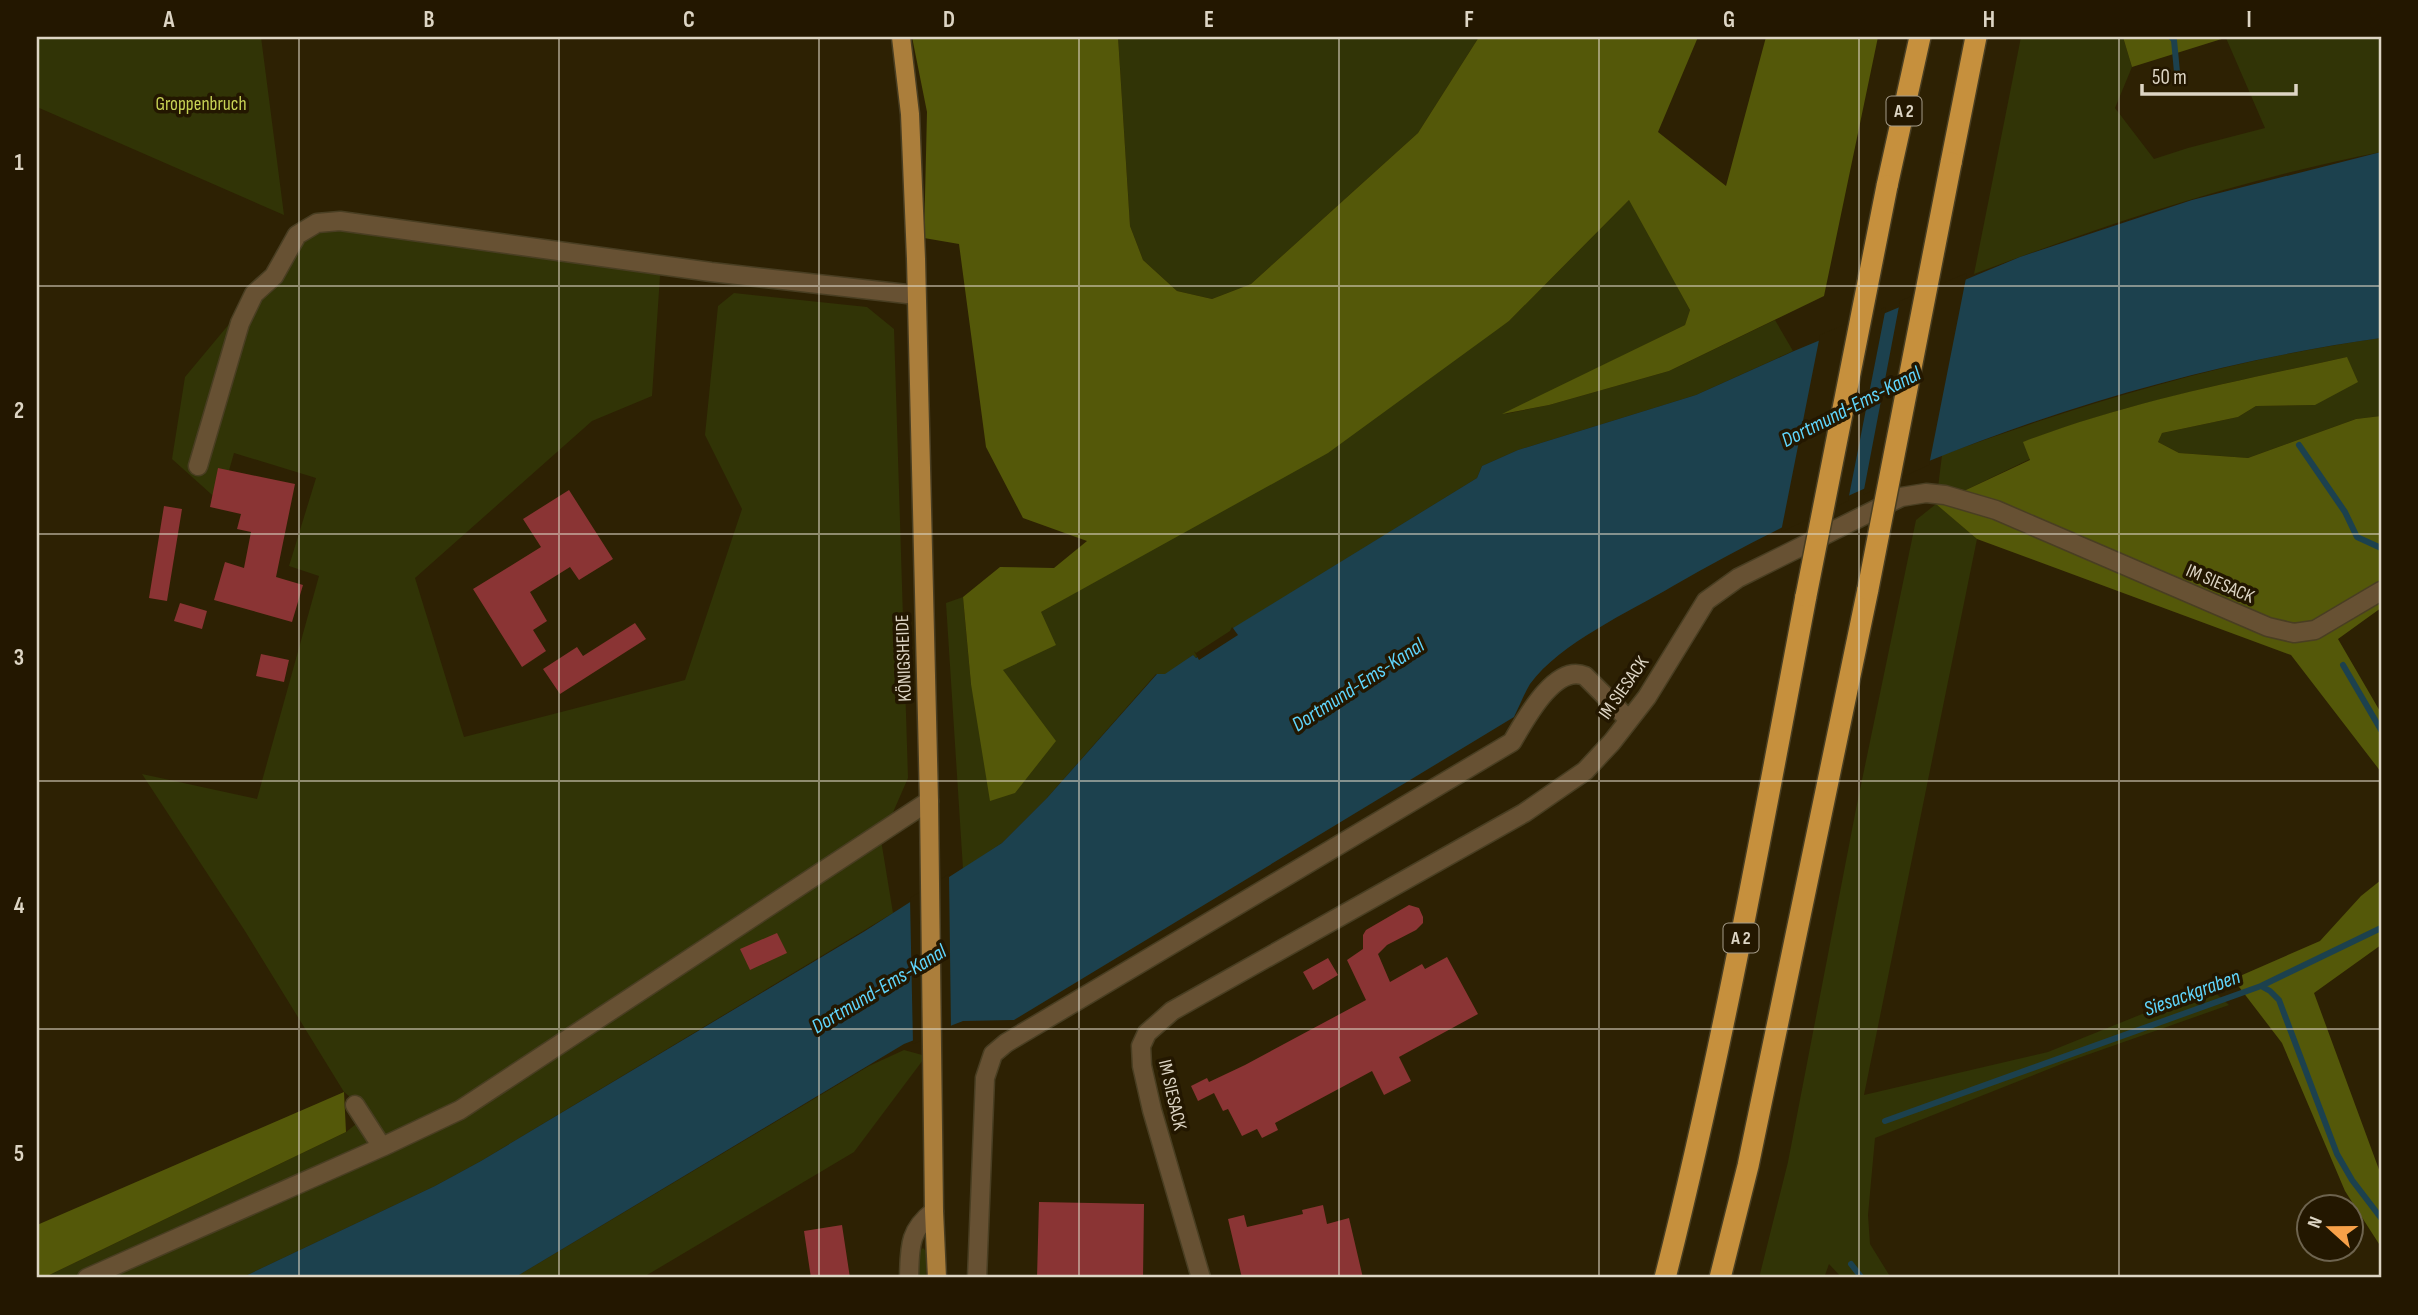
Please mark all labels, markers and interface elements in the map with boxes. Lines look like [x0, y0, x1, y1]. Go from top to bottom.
text: A [163, 6, 176, 34]
text: B [424, 6, 435, 34]
text: C [683, 6, 695, 34]
text: D [943, 6, 955, 34]
text: E [1204, 6, 1214, 34]
text: F [1464, 6, 1474, 34]
text: G [1723, 6, 1735, 34]
text: H [1983, 6, 1995, 34]
text: I [2246, 6, 2252, 34]
scale bar [2142, 52, 2296, 96]
text: 50 m [2152, 65, 2187, 90]
park label: Groppenbruch [155, 93, 247, 116]
road number: A 2 [1886, 96, 1922, 126]
text: 1 [14, 149, 24, 177]
water label: Dortmund-Ems-Kanal [1777, 361, 1926, 453]
text: 2 [14, 397, 24, 425]
street label: IM SIESACK [2182, 559, 2258, 609]
street label: KÖNIGSHEIDE [891, 614, 917, 702]
water label: Dortmund-Ems-Kanal [1287, 632, 1430, 737]
text: 3 [14, 644, 24, 672]
street label: IM SIESACK [1594, 652, 1654, 724]
text: 4 [14, 892, 25, 920]
road number: A 2 [1724, 923, 1758, 953]
water label: Dortmund-Ems-Kanal [807, 938, 952, 1039]
water label: Siesackgraben [2140, 964, 2244, 1022]
street label: IM SIESACK [1153, 1057, 1191, 1133]
text: 5 [14, 1140, 24, 1168]
north arrow [2296, 1192, 2366, 1262]
text: N [2303, 1214, 2328, 1231]

